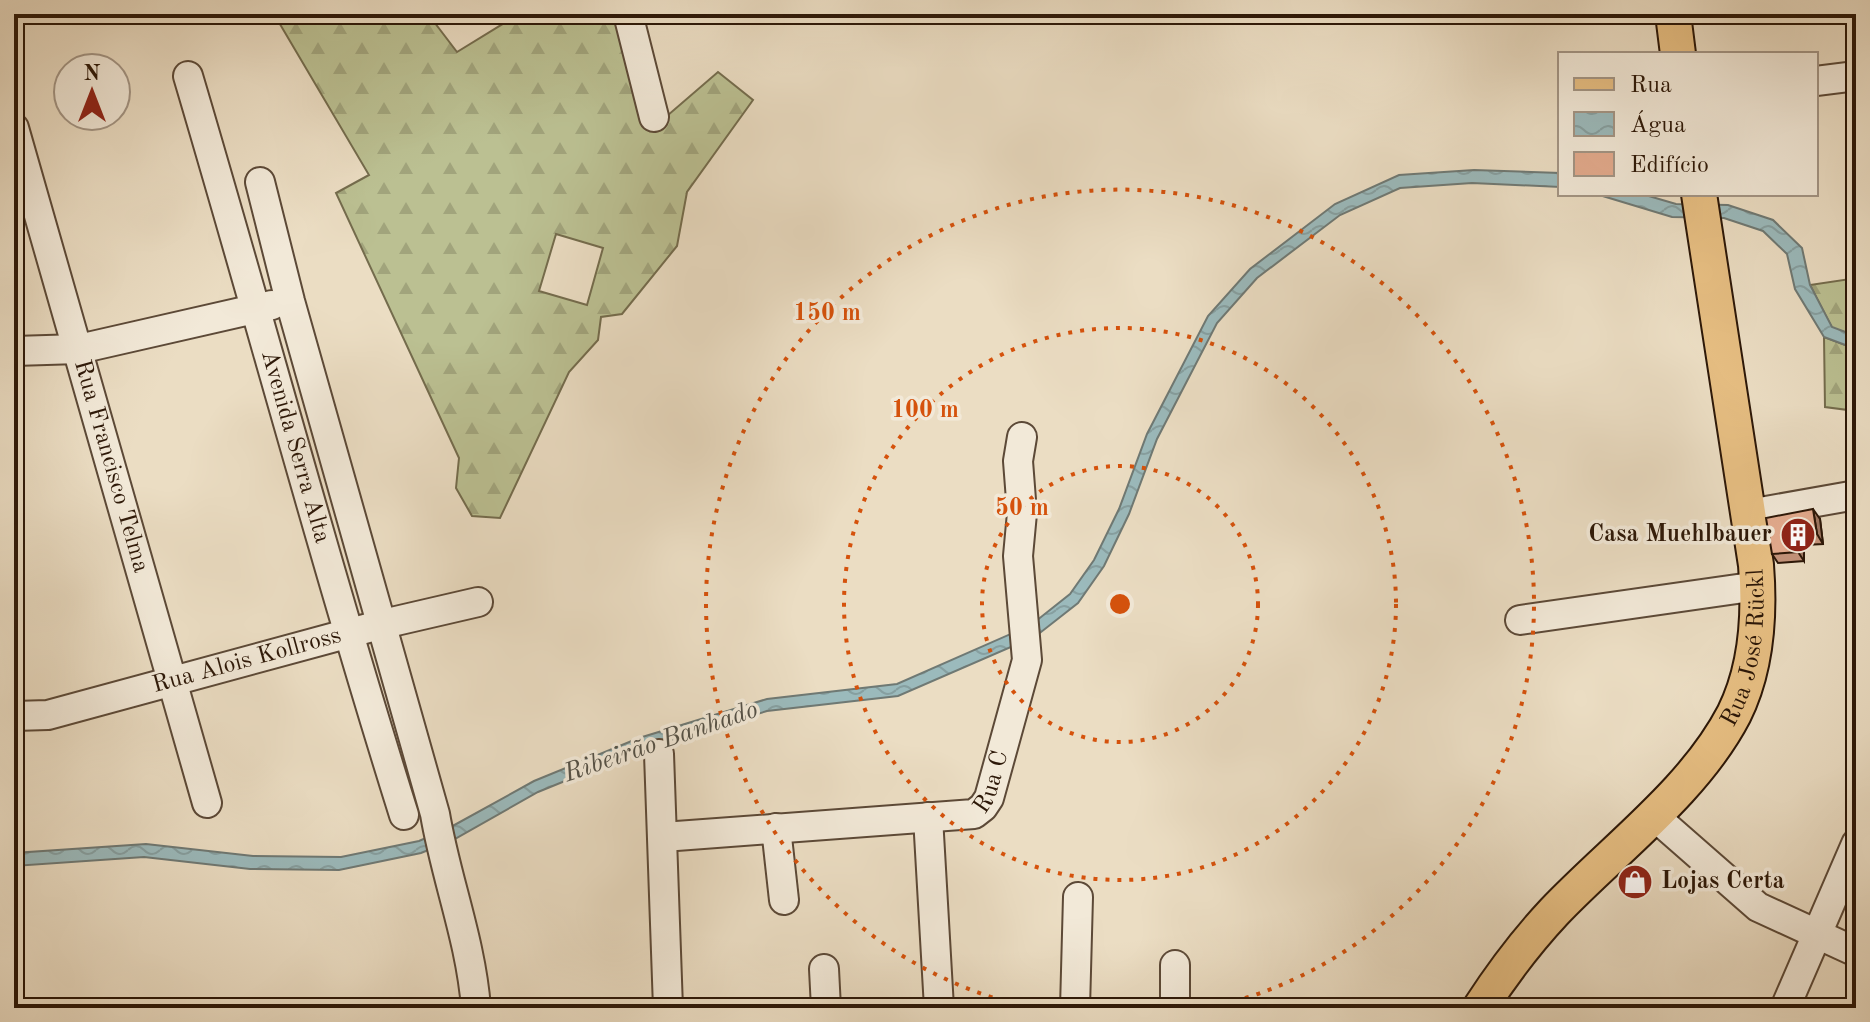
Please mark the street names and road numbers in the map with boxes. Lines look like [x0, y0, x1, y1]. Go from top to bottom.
street label: Avenida Serra Alta [256, 348, 334, 546]
street label: Rua Francisco Telma [69, 357, 153, 576]
street label: Rua José Rückl [1717, 568, 1770, 731]
street label: Rua Alois Kollross [150, 624, 344, 698]
street label: Rua C [970, 748, 1013, 818]

